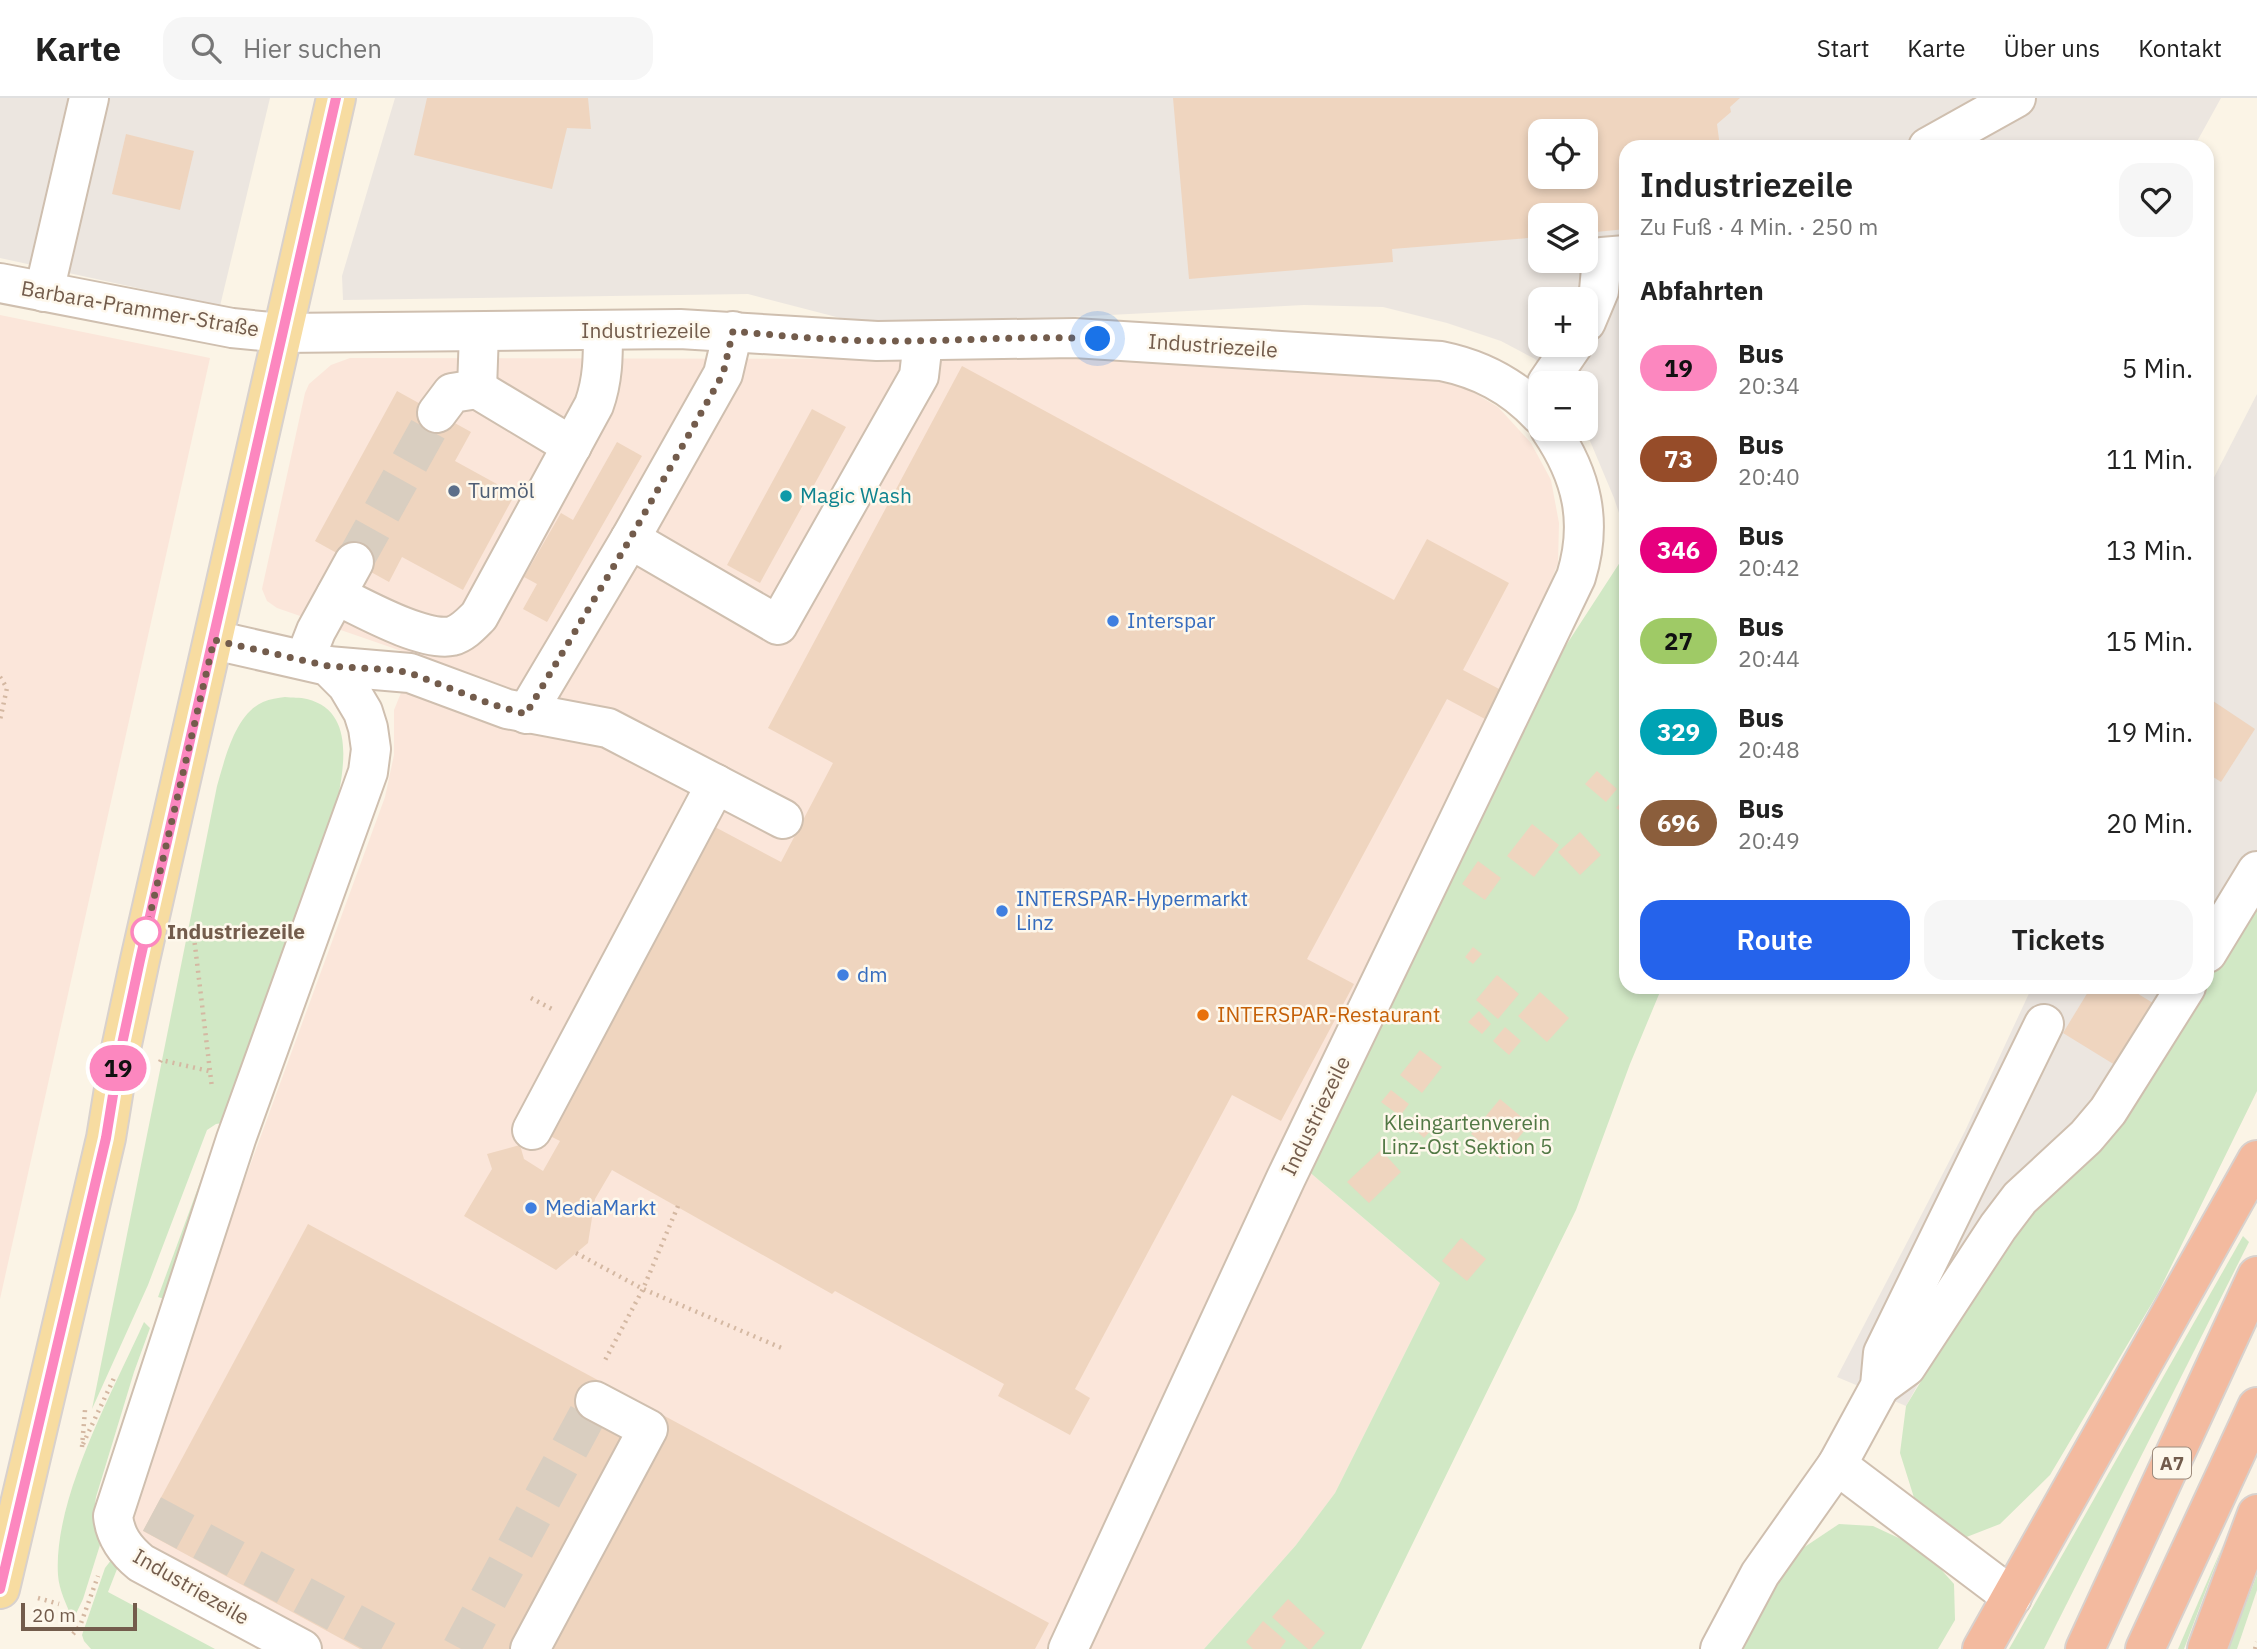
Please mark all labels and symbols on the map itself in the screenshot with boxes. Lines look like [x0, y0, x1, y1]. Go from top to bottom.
street label: Barbara-Prammer-Straße [19, 273, 261, 343]
street label: Industriezeile [581, 316, 711, 344]
your location [1080, 321, 1115, 356]
street label: Industriezeile [1147, 327, 1279, 363]
place label: Turmöl [468, 476, 535, 504]
place label: Magic Wash [800, 481, 912, 509]
marker: Turmöl [446, 483, 462, 499]
marker: Magic Wash [778, 488, 794, 504]
place label: Interspar [1127, 606, 1215, 634]
marker: Interspar [1105, 613, 1121, 629]
place label: INTERSPAR-Hypermarkt Linz [1016, 884, 1248, 936]
marker: INTERSPAR-Hypermarkt Linz [994, 903, 1010, 919]
marker: Industriezeile [131, 917, 161, 947]
place label: Industriezeile [167, 917, 305, 945]
place label: dm [857, 960, 888, 988]
marker: dm [835, 967, 851, 983]
place label: INTERSPAR-Restaurant [1217, 1000, 1440, 1028]
marker: INTERSPAR-Restaurant [1195, 1007, 1211, 1023]
line badge: 19 [86, 1045, 150, 1091]
street label: Industriezeile [1274, 1051, 1356, 1180]
park label: Kleingartenverein Linz-Ost Sektion 5 [1381, 1108, 1553, 1160]
place label: MediaMarkt [545, 1193, 656, 1221]
marker: MediaMarkt [523, 1200, 539, 1216]
road number: A7 [2153, 1448, 2191, 1478]
street label: Industriezeile [128, 1542, 255, 1631]
scale bar [21, 1600, 136, 1632]

